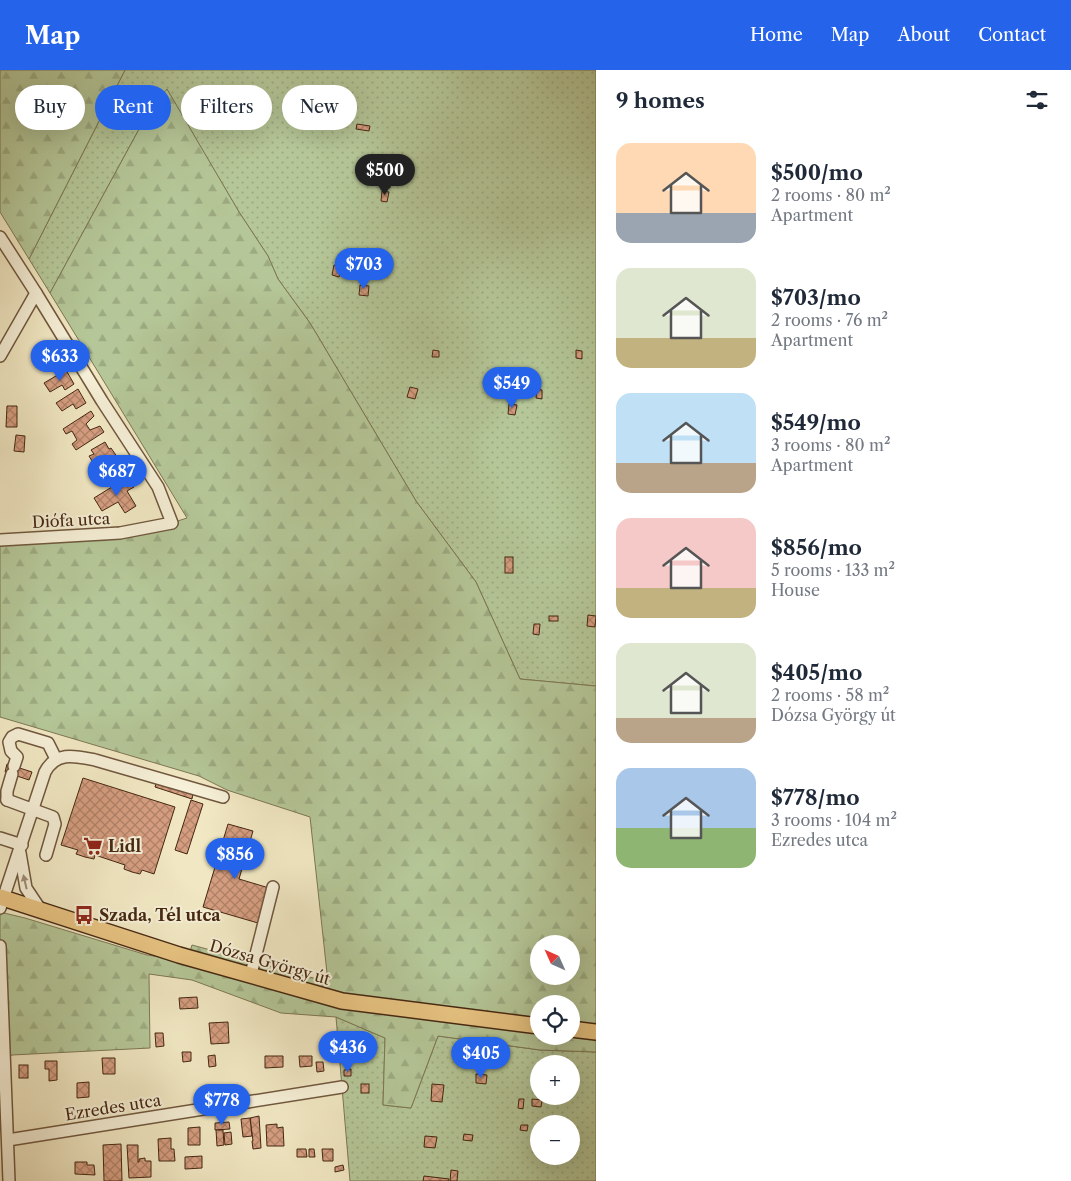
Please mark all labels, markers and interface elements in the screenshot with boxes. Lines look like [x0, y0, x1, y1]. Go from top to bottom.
text: Map [25, 21, 80, 50]
text: Home [750, 24, 803, 46]
text: Map [831, 24, 869, 46]
text: About [897, 24, 950, 46]
text: Contact [978, 24, 1046, 46]
chip: Buy [15, 85, 85, 130]
chip: Rent [95, 85, 171, 130]
chip: Filters [181, 85, 272, 130]
chip: New [282, 85, 357, 130]
icon: filters [1023, 86, 1051, 114]
text: 9 homes [616, 88, 705, 113]
pin: $500 [355, 154, 415, 196]
text: $500 [366, 160, 404, 180]
text: $500/mo [771, 160, 863, 185]
icon: home [656, 163, 716, 223]
text: 2 rooms · 80 m² [771, 185, 891, 205]
text: Apartment [771, 205, 853, 225]
pin: $703 [334, 248, 394, 290]
text: $703 [346, 254, 382, 274]
text: $703/mo [771, 285, 861, 310]
icon: home [656, 288, 716, 348]
text: 2 rooms · 76 m² [771, 310, 888, 330]
text: Apartment [771, 330, 853, 350]
pin: $633 [30, 340, 90, 382]
text: $633 [42, 346, 78, 366]
pin: $549 [482, 366, 542, 409]
text: $549 [494, 373, 530, 393]
text: $549/mo [771, 410, 861, 435]
icon: home [656, 413, 716, 473]
text: 3 rooms · 80 m² [771, 435, 890, 455]
pin: $687 [87, 454, 147, 497]
text: Apartment [771, 455, 853, 475]
text: $687 [99, 461, 135, 481]
street label: Diófa utca [31, 508, 111, 532]
text: $856/mo [771, 535, 862, 560]
icon: home [656, 538, 716, 598]
text: 5 rooms · 133 m² [771, 560, 895, 580]
text: House [771, 580, 820, 600]
text: $405/mo [771, 660, 862, 685]
icon: home [656, 663, 716, 723]
text: 2 rooms · 58 m² [771, 685, 889, 705]
text: Dózsa György út [771, 705, 896, 725]
text: $778/mo [771, 785, 860, 810]
icon: home [656, 788, 716, 848]
text: 3 rooms · 104 m² [771, 810, 897, 830]
text: Ezredes utca [771, 830, 868, 850]
supermarket icon: Lidl [82, 835, 104, 857]
place label: Lidl [108, 836, 141, 856]
pin: $856 [205, 838, 265, 880]
text: $856 [216, 844, 254, 864]
one-way arrow [21, 874, 29, 889]
bus stop icon: Szada, Tél utca [73, 904, 95, 926]
place label: Szada, Tél utca [99, 905, 221, 925]
street label: Dózsa György út [207, 935, 333, 989]
north arrow [530, 935, 580, 985]
map controls [530, 935, 580, 1165]
button: locate [530, 995, 580, 1045]
pin: $436 [318, 1030, 378, 1073]
pin: $405 [451, 1036, 511, 1079]
text: $436 [329, 1037, 367, 1057]
text: $405 [462, 1043, 500, 1063]
button: + [530, 1055, 580, 1105]
pin: $778 [192, 1084, 252, 1126]
street label: Ezredes utca [64, 1089, 163, 1124]
text: $778 [204, 1090, 240, 1110]
button: − [530, 1115, 580, 1165]

